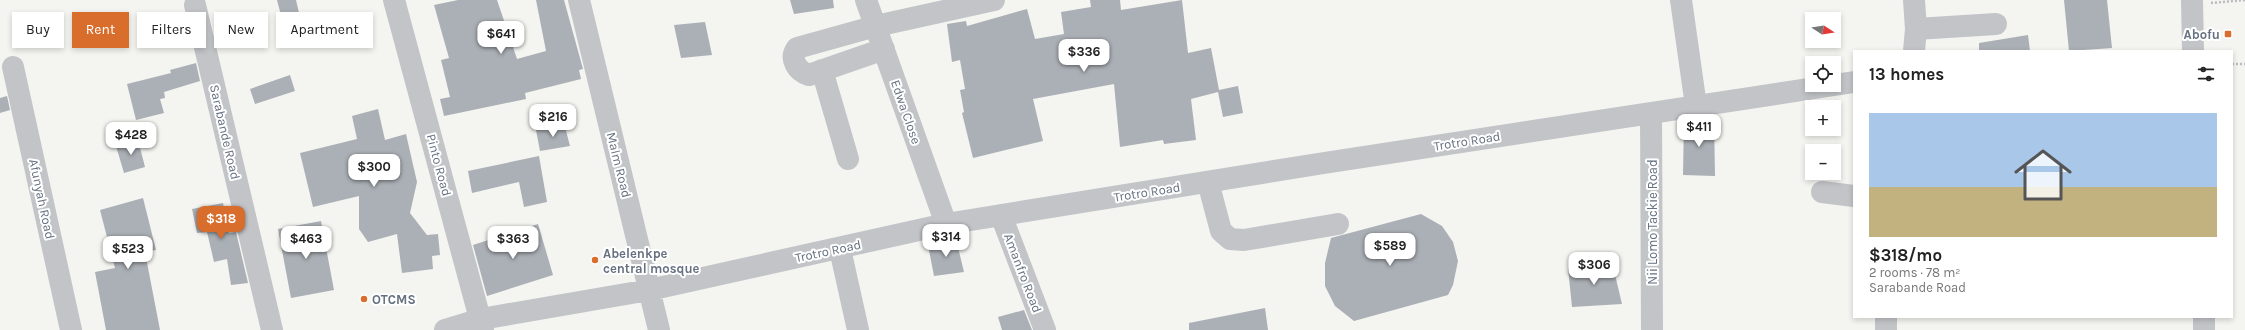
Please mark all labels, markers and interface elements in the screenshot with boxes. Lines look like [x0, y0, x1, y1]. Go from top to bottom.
chip: Buy [12, 12, 64, 48]
chip: Rent [72, 12, 129, 48]
chip: Filters [137, 12, 206, 48]
chip: New [214, 12, 268, 48]
chip: Apartment [276, 12, 373, 48]
north arrow [1805, 12, 1841, 48]
map controls [1805, 12, 1841, 180]
pin: $641 [477, 21, 525, 55]
text: $641 [486, 26, 516, 41]
place label: Abofu [2184, 27, 2220, 42]
marker: Abofu [2223, 29, 2233, 39]
pin: $336 [1060, 39, 1108, 73]
text: $336 [1067, 44, 1101, 59]
button: locate [1805, 56, 1841, 92]
icon: filters [2195, 63, 2217, 85]
text: 13 homes [1869, 64, 1944, 84]
street label: Edwa Close [888, 78, 924, 146]
street label: Sarabande Road [207, 83, 243, 181]
button: + [1805, 100, 1841, 136]
pin: $216 [529, 104, 577, 138]
text: $216 [538, 109, 568, 124]
pin: $411 [1675, 114, 1723, 148]
text: $411 [1686, 119, 1712, 134]
pin: $428 [107, 122, 155, 156]
text: $428 [115, 127, 147, 142]
street label: Trotro Road [1433, 128, 1501, 154]
street label: Malm Road [604, 131, 634, 199]
street label: Pinto Road [423, 132, 455, 198]
icon: home [2007, 139, 2079, 211]
button: − [1805, 144, 1841, 180]
pin: $300 [350, 154, 398, 188]
street label: Afunyah Road [26, 158, 58, 240]
text: $300 [357, 159, 391, 174]
street label: Nii Lomo Tackie Road [1645, 159, 1660, 285]
street label: Trotro Road [1113, 179, 1181, 205]
pin: $318 [197, 206, 245, 240]
text: $318 [206, 211, 236, 226]
pin: $314 [922, 224, 970, 258]
pin: $463 [282, 226, 330, 260]
pin: $363 [489, 226, 537, 260]
text: $314 [931, 229, 961, 244]
text: $463 [290, 231, 322, 246]
text: $363 [496, 231, 530, 246]
street label: Amanfro Road [1001, 231, 1045, 315]
pin: $589 [1366, 233, 1414, 267]
pin: $523 [104, 236, 152, 270]
street label: Trotro Road [794, 237, 862, 265]
text: $589 [1374, 238, 1406, 253]
text: $523 [112, 241, 144, 256]
text: $318/mo [1869, 245, 1942, 265]
place label: Abelenkpe central mosque [603, 246, 700, 277]
pin: $306 [1570, 252, 1618, 286]
marker: Abelenkpe central mosque [590, 255, 600, 265]
text: $306 [1577, 257, 1611, 272]
text: 2 rooms · 78 m² [1869, 265, 1961, 280]
text: Sarabande Road [1869, 280, 1966, 295]
place label: OTCMS [372, 292, 416, 307]
marker: OTCMS [359, 294, 369, 304]

